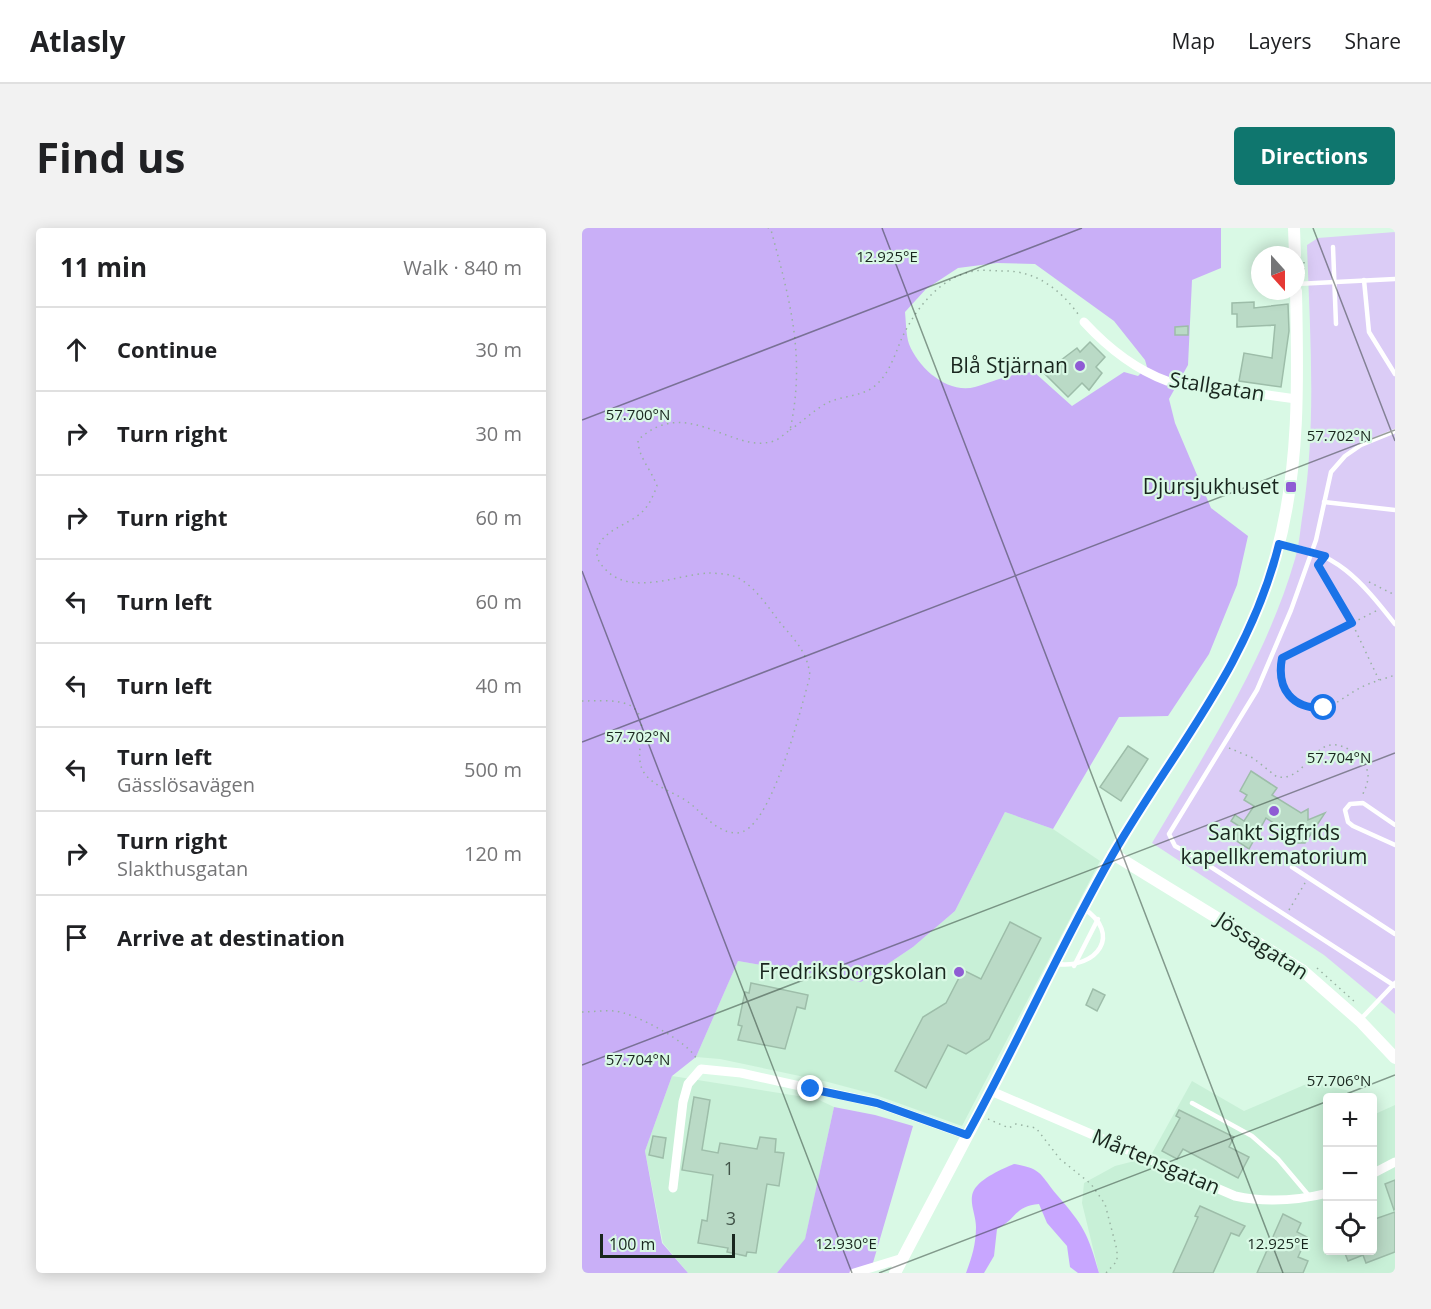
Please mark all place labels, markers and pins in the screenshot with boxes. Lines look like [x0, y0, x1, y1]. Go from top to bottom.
place label: Blå Stjärnan [950, 351, 1068, 379]
marker: Blå Stjärnan [1073, 359, 1087, 373]
place label: Djursjukhuset [1143, 472, 1279, 500]
marker: Djursjukhuset [1284, 480, 1298, 494]
marker: Sankt Sigfrids kapellkrematorium [1267, 804, 1281, 818]
place label: Sankt Sigfrids kapellkrematorium [1181, 818, 1367, 870]
place label: Fredriksborgskolan [759, 957, 947, 985]
marker: Fredriksborgskolan [952, 965, 966, 979]

